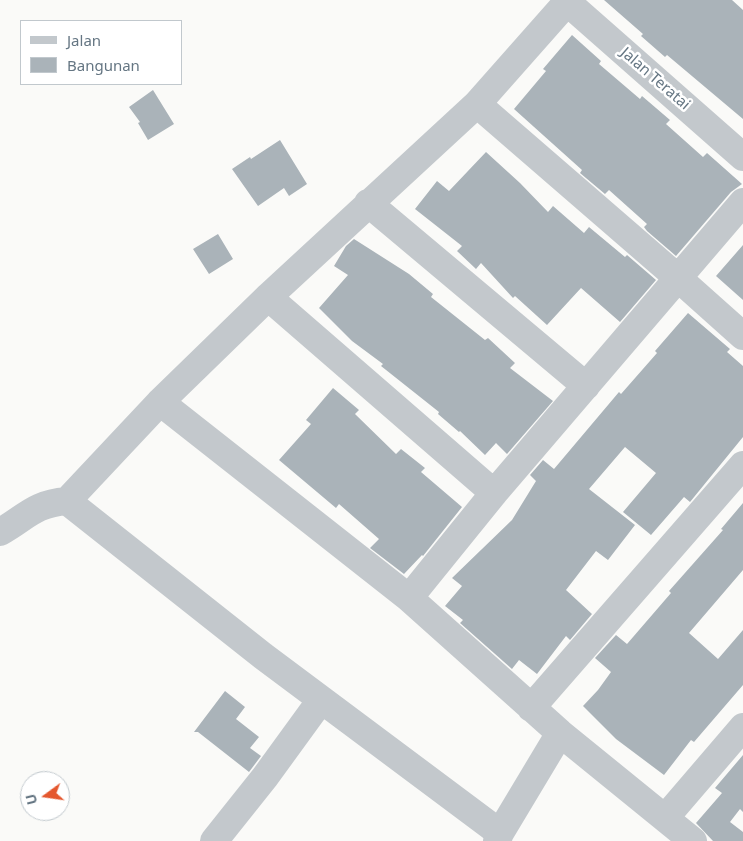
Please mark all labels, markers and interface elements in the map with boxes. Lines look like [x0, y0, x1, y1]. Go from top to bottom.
legend [20, 20, 182, 85]
text: Jalan [67, 30, 101, 50]
street label: Jalan Teratai [617, 44, 693, 114]
text: Bangunan [67, 55, 140, 75]
north arrow [20, 771, 70, 821]
text: U [20, 792, 41, 807]

